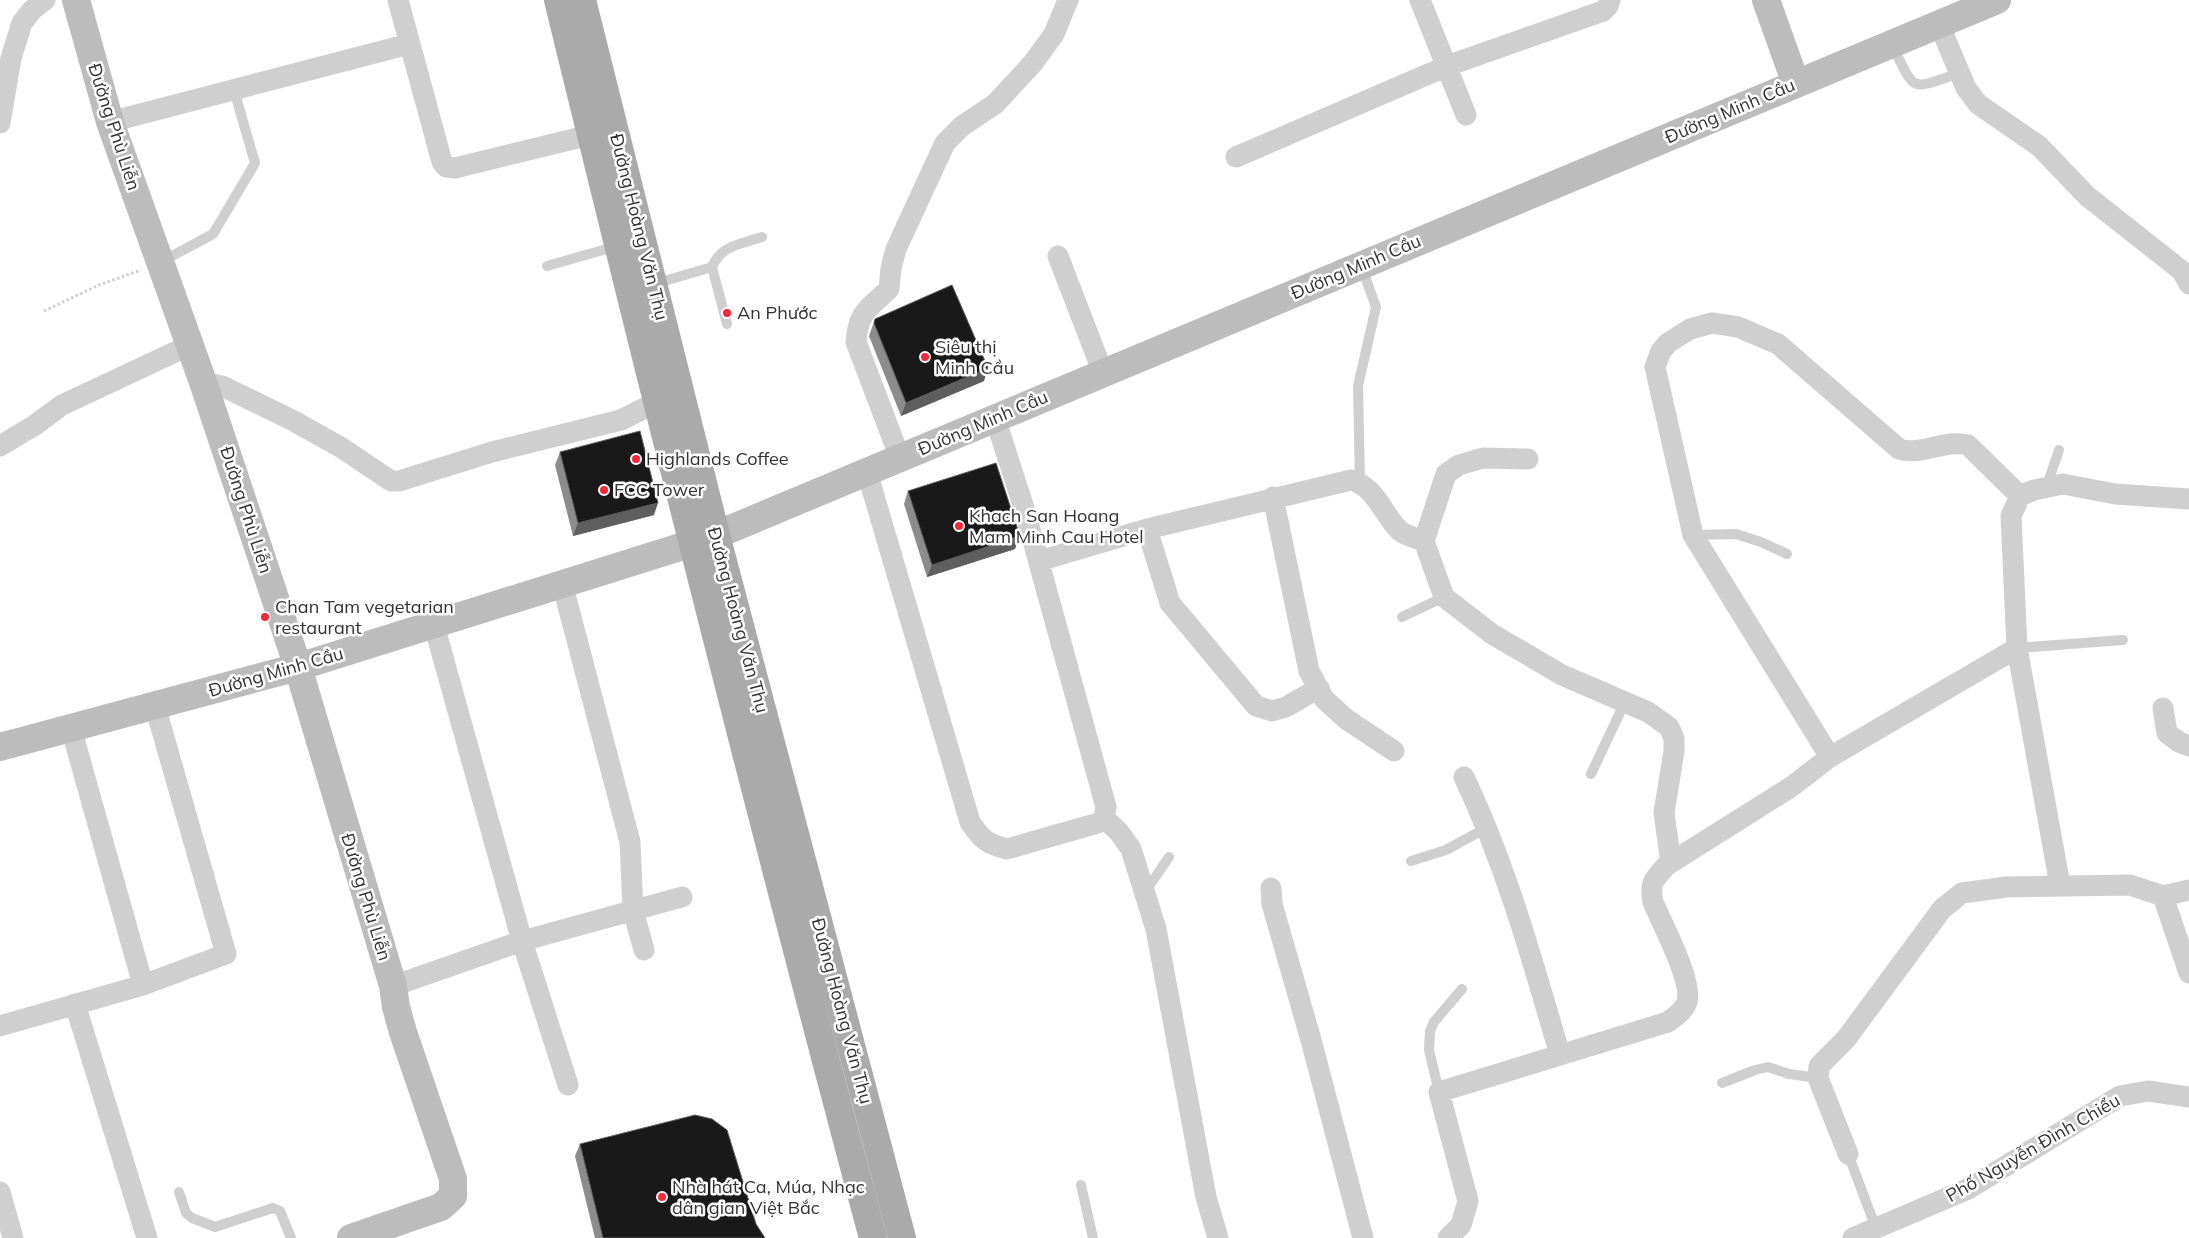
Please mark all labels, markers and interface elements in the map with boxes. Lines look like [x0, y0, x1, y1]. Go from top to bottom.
street label: Đường Phù Liễn [83, 61, 146, 193]
street label: Đường Minh Cầu [1661, 73, 1798, 148]
street label: Đường Hoàng Văn Thụ [605, 131, 674, 323]
street label: Đường Minh Cầu [1287, 229, 1424, 304]
place label: An Phước [737, 301, 817, 324]
marker: An Phước [721, 307, 733, 319]
place label: Siêu thị Minh Cầu [935, 335, 1014, 379]
marker: Siêu thị Minh Cầu [919, 351, 931, 363]
street label: Đường Minh Cầu [914, 385, 1051, 460]
street label: Đường Phù Liễn [215, 444, 278, 576]
place label: Highlands Coffee [646, 447, 789, 470]
marker: Highlands Coffee [630, 453, 642, 465]
place label: FCC Tower [614, 478, 705, 501]
marker: FCC Tower [598, 484, 610, 496]
place label: Khach San Hoang Mam Minh Cau Hotel [969, 504, 1143, 548]
marker: Khach San Hoang Mam Minh Cau Hotel [953, 520, 965, 532]
street label: Đường Hoàng Văn Thụ [703, 524, 774, 715]
place label: Chan Tam vegetarian restaurant [275, 595, 454, 639]
marker: Chan Tam vegetarian restaurant [259, 611, 271, 623]
street label: Đường Minh Cầu [206, 641, 346, 702]
street label: Đường Phù Liễn [336, 830, 397, 963]
street label: Đường Hoàng Văn Thụ [807, 915, 878, 1106]
street label: Phố Nguyễn Đình Chiểu [1942, 1088, 2124, 1207]
place label: Nhà hát Ca, Múa, Nhạc dân gian Việt Bắc [672, 1175, 865, 1219]
marker: Nhà hát Ca, Múa, Nhạc dân gian Việt Bắc [656, 1191, 668, 1203]

